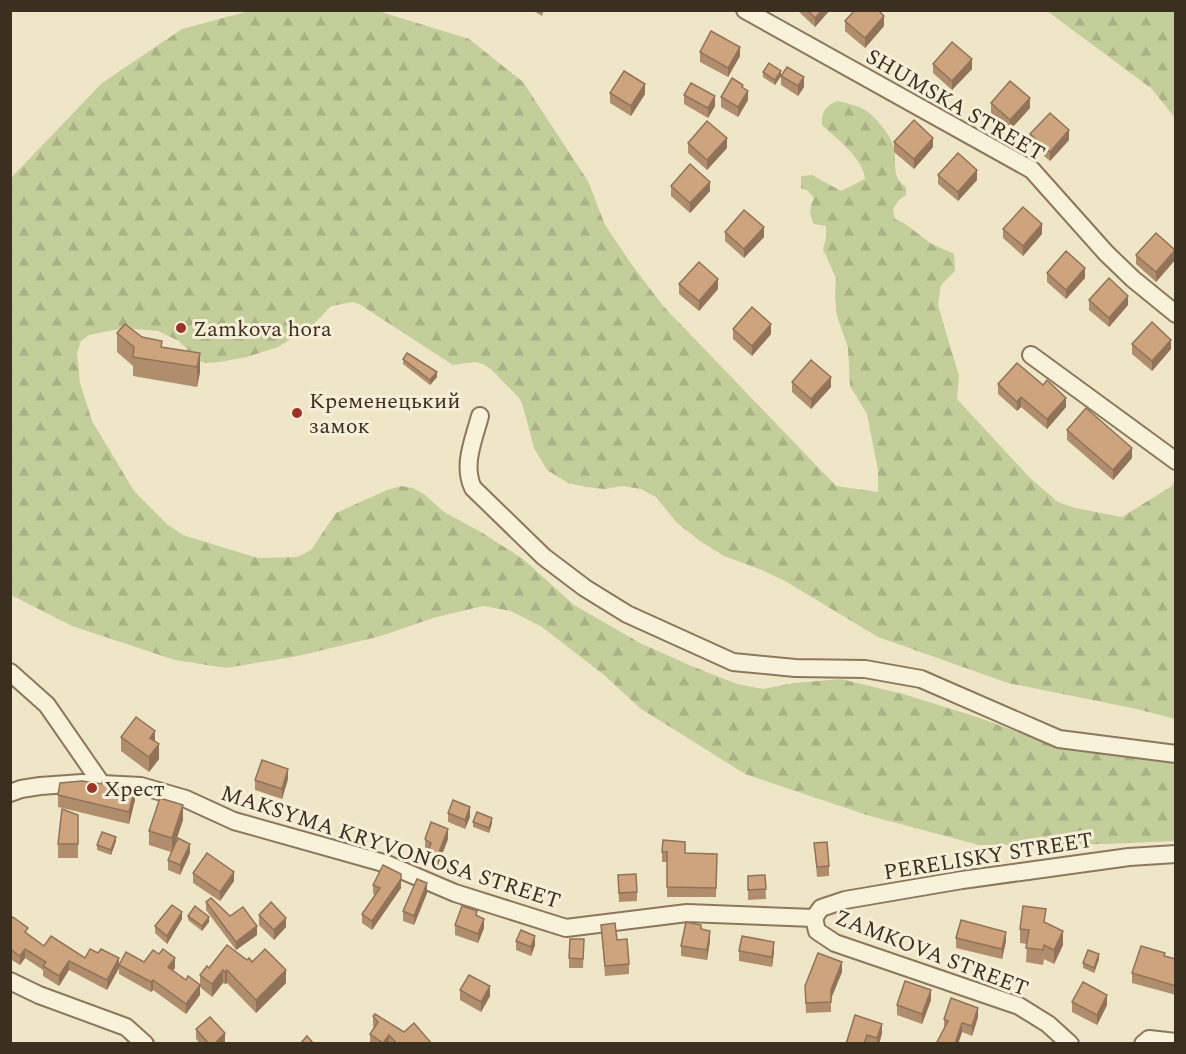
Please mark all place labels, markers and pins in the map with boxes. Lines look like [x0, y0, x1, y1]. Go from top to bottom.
place label: Zamkova hora [193, 313, 332, 346]
marker: Zamkova hora [174, 321, 188, 335]
place label: Кременецький замок [309, 385, 461, 443]
marker: Кременецький замок [290, 406, 304, 420]
place label: Хрест [104, 773, 165, 806]
marker: Хрест [85, 781, 99, 795]

